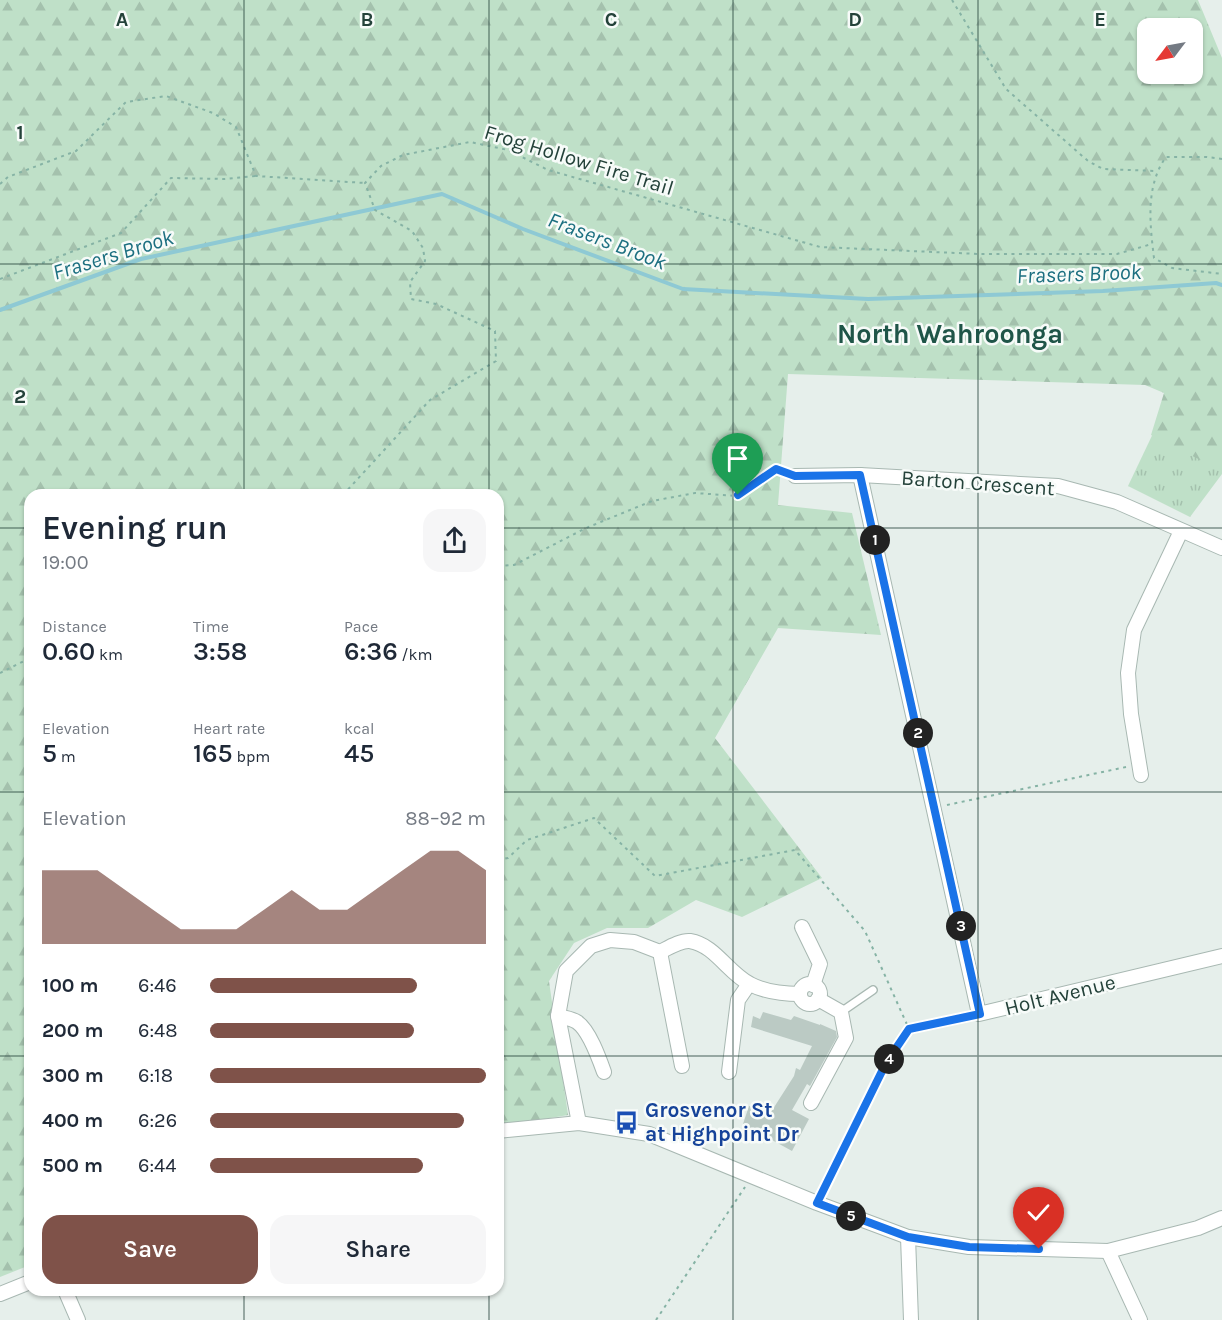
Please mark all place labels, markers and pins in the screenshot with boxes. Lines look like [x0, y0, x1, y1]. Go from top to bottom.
pin [712, 433, 763, 495]
pin: 1 [860, 525, 890, 555]
pin: 2 [903, 718, 933, 748]
pin: 3 [946, 911, 976, 941]
pin: 4 [874, 1044, 904, 1074]
place label: Grosvenor St at Highpoint Dr [645, 1098, 800, 1146]
bus stop icon: Grosvenor St at Highpoint Dr [614, 1109, 640, 1135]
pin [1013, 1187, 1064, 1249]
pin: 5 [836, 1201, 866, 1231]

